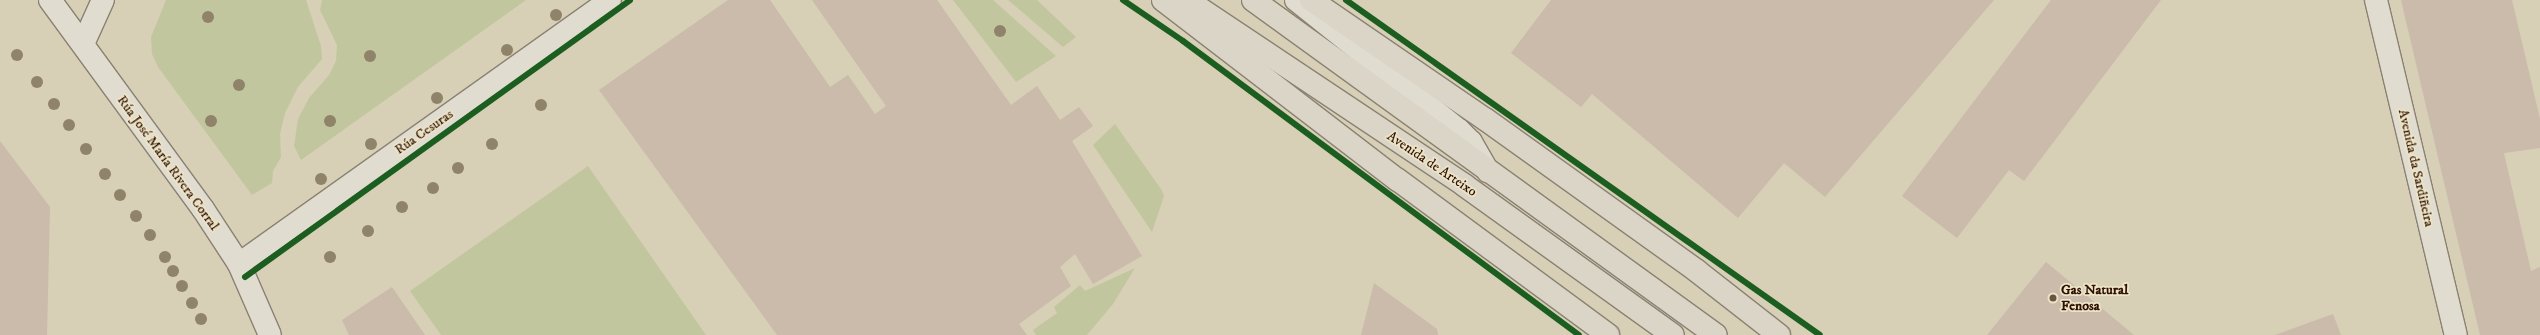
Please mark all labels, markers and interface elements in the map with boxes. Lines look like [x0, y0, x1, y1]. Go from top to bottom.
street label: Rúa José María Rivera Corral [113, 92, 223, 234]
street label: Rúa Cesuras [392, 106, 456, 158]
street label: Avenida da Sardiñeira [2394, 108, 2438, 228]
street label: Avenida de Arteixo [1384, 128, 1480, 200]
place label: Gas Natural Fenosa [2061, 282, 2128, 314]
marker: Gas Natural Fenosa [2048, 293, 2058, 303]

